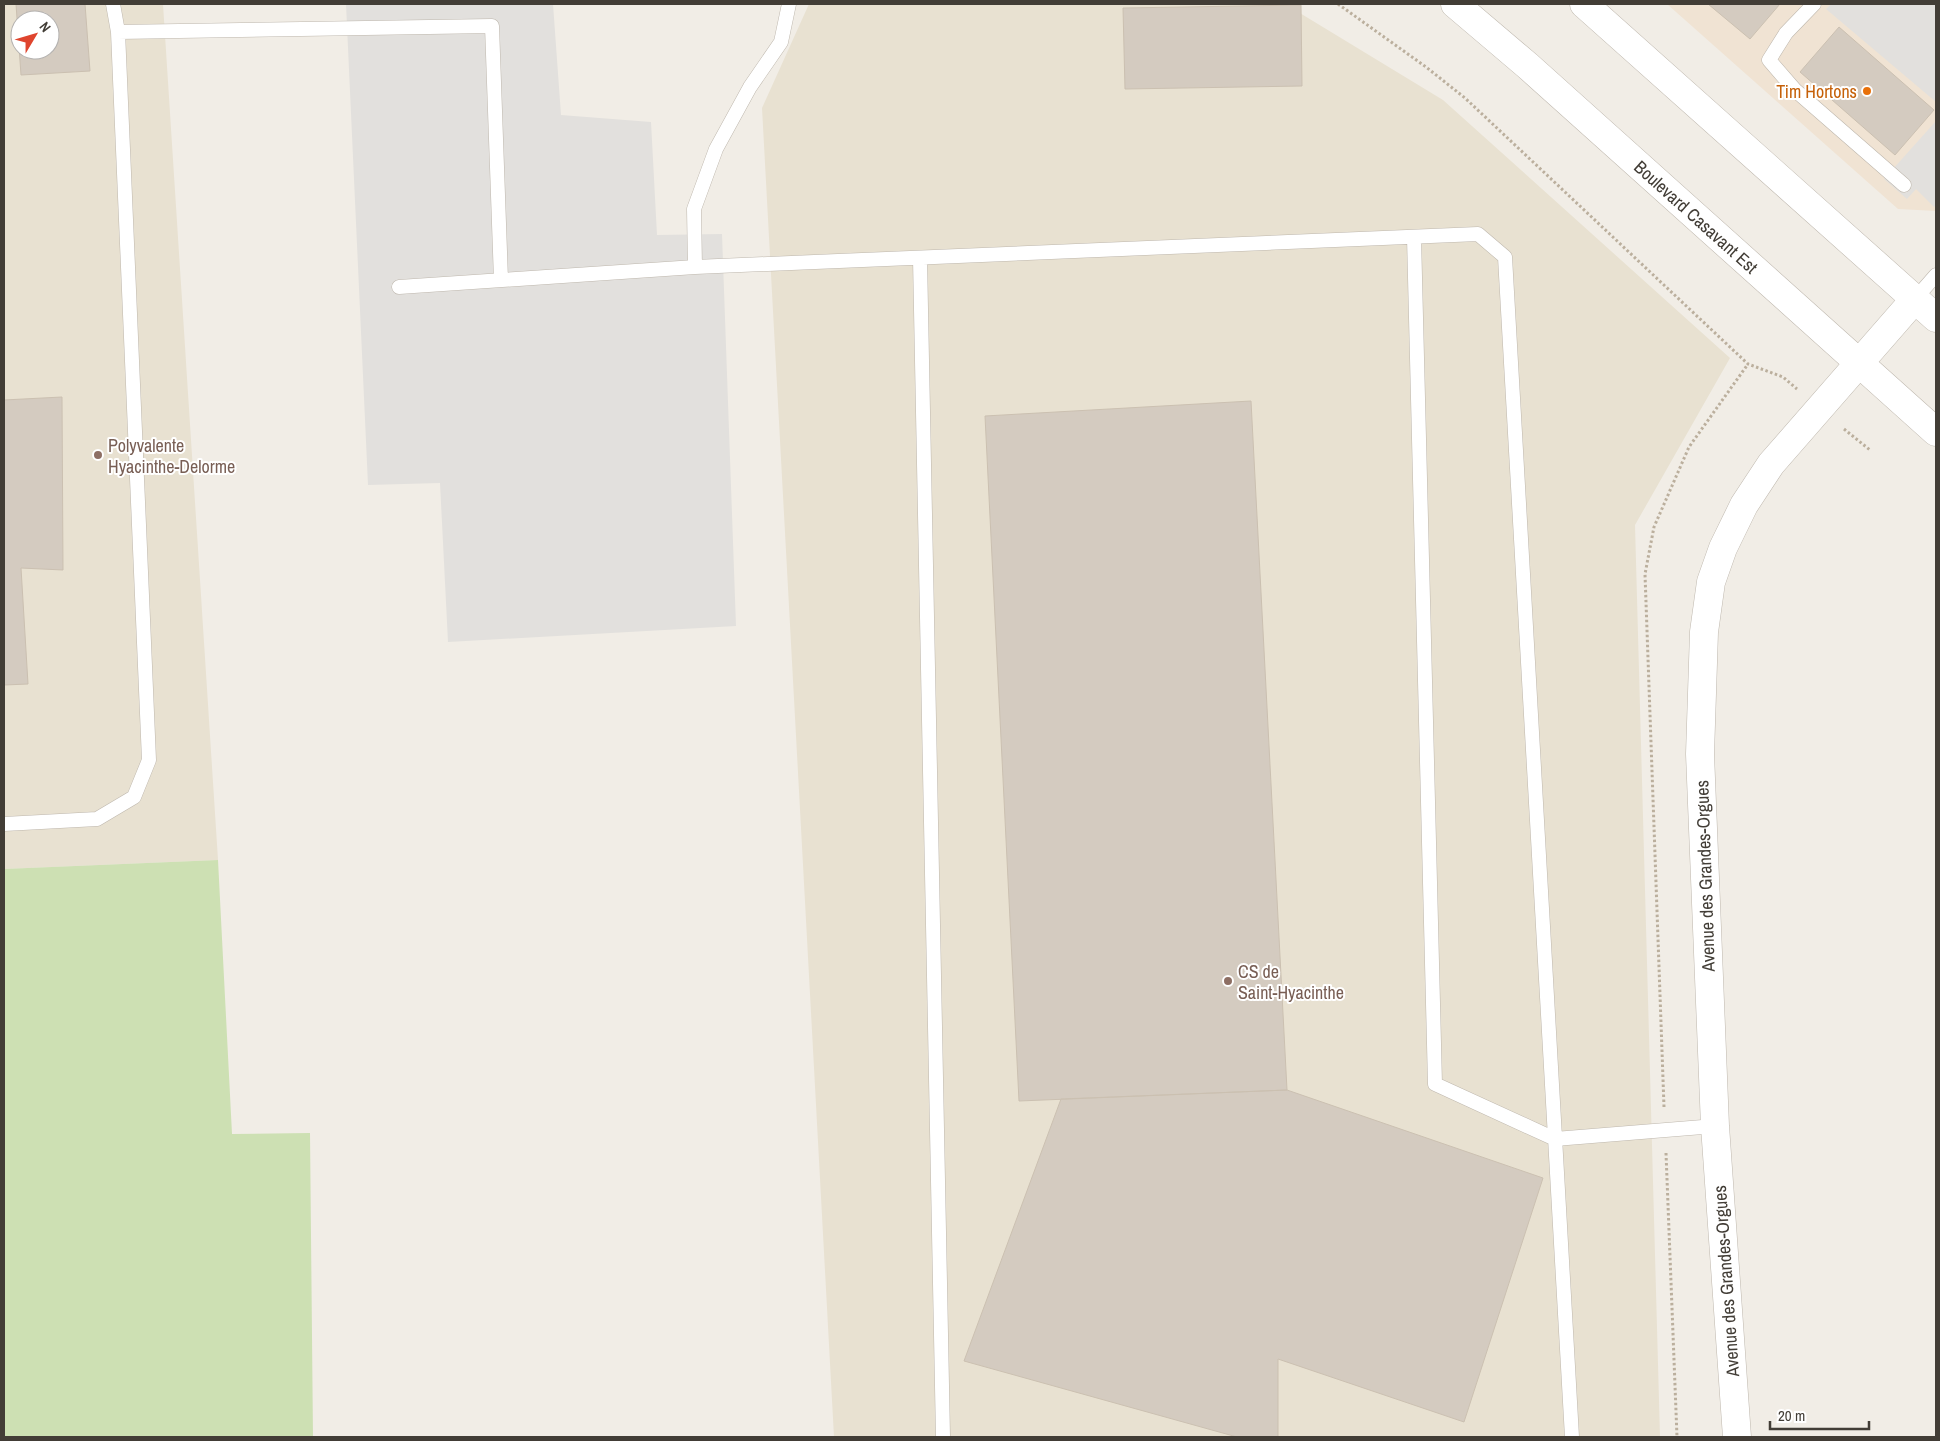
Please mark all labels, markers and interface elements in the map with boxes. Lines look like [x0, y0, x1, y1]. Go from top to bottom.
north arrow [10, 10, 60, 60]
text: N [36, 18, 55, 36]
place label: Tim Hortons [1776, 79, 1857, 104]
marker: Tim Hortons [1861, 85, 1873, 97]
street label: Boulevard Casavant Est [1629, 155, 1763, 279]
place label: Polyvalente Hyacinthe-Delorme [108, 433, 235, 479]
marker: Polyvalente Hyacinthe-Delorme [92, 449, 104, 461]
street label: Avenue des Grandes-Orgues [1689, 780, 1721, 973]
place label: CS de Saint-Hyacinthe [1238, 959, 1344, 1005]
marker: CS de Saint-Hyacinthe [1222, 975, 1234, 987]
street label: Avenue des Grandes-Orgues [1707, 1184, 1745, 1379]
scale bar [1770, 1398, 1869, 1430]
text: 20 m [1778, 1405, 1805, 1426]

